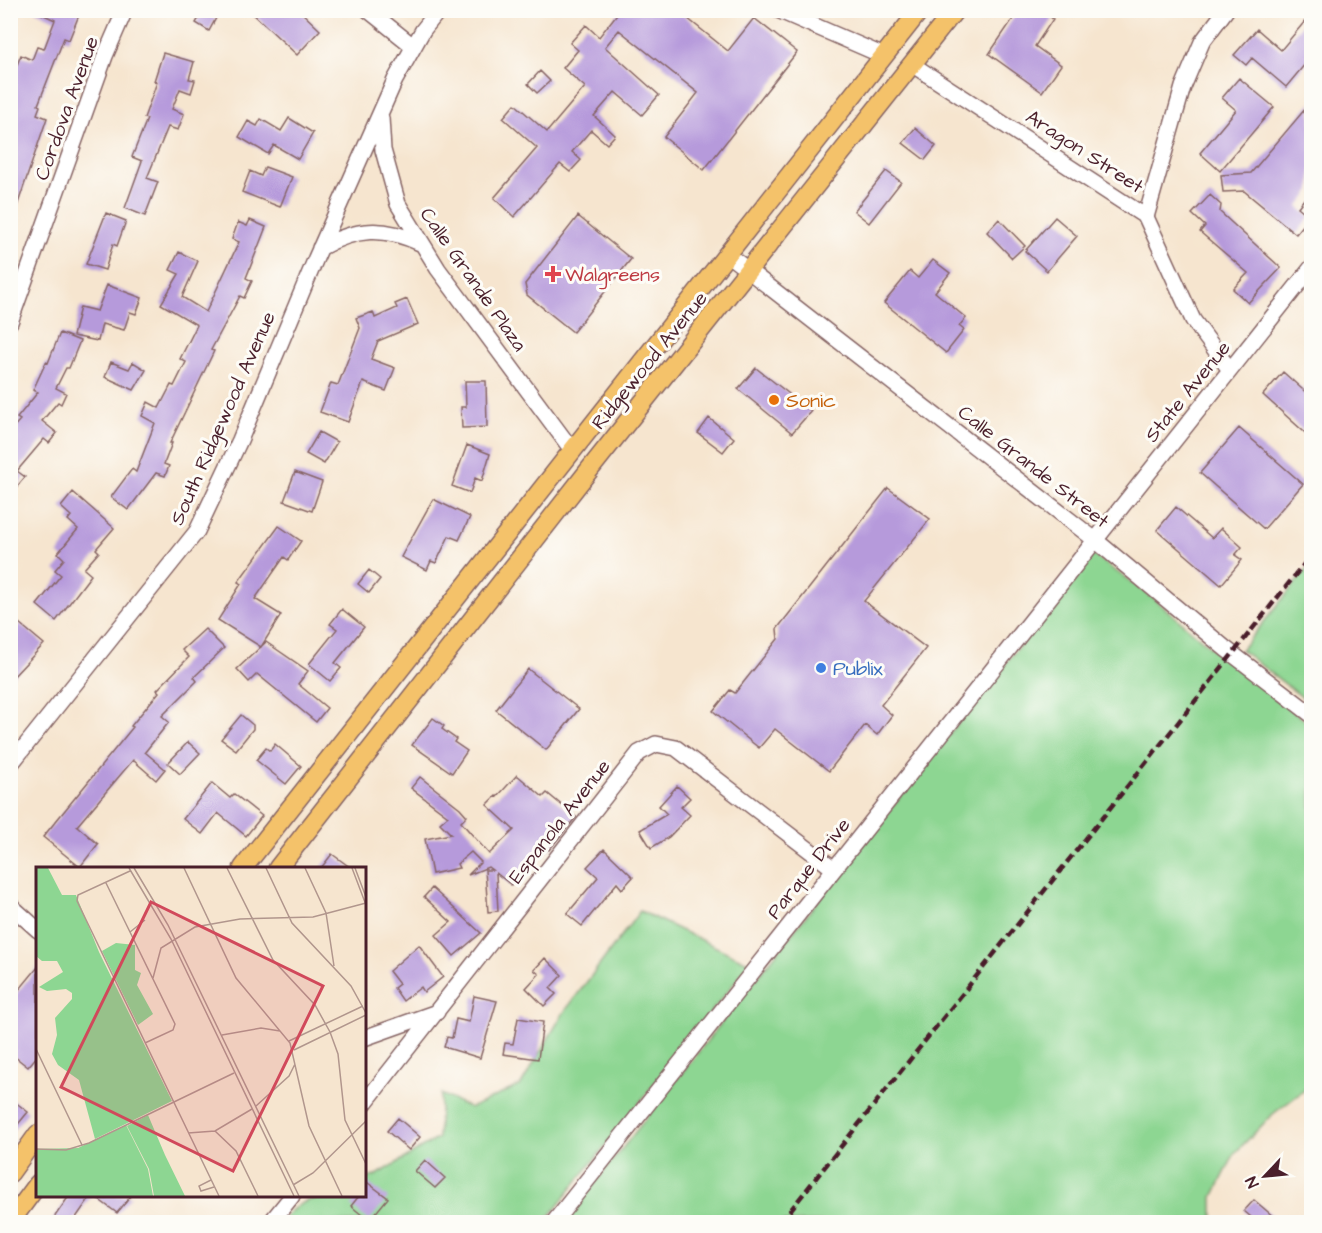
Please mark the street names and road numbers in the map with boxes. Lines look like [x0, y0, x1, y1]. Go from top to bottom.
street label: Cordova Avenue [28, 32, 106, 184]
street label: Aragon Street [1020, 103, 1149, 201]
street label: Calle Grande Plaza [413, 202, 533, 357]
street label: Ridgewood Avenue [585, 285, 715, 436]
street label: South Ridgewood Avenue [163, 307, 284, 530]
street label: State Avenue [1138, 335, 1237, 448]
street label: Calle Grande Street [952, 399, 1115, 535]
street label: Espanola Avenue [502, 753, 617, 890]
street label: Parque Drive [760, 812, 857, 925]

